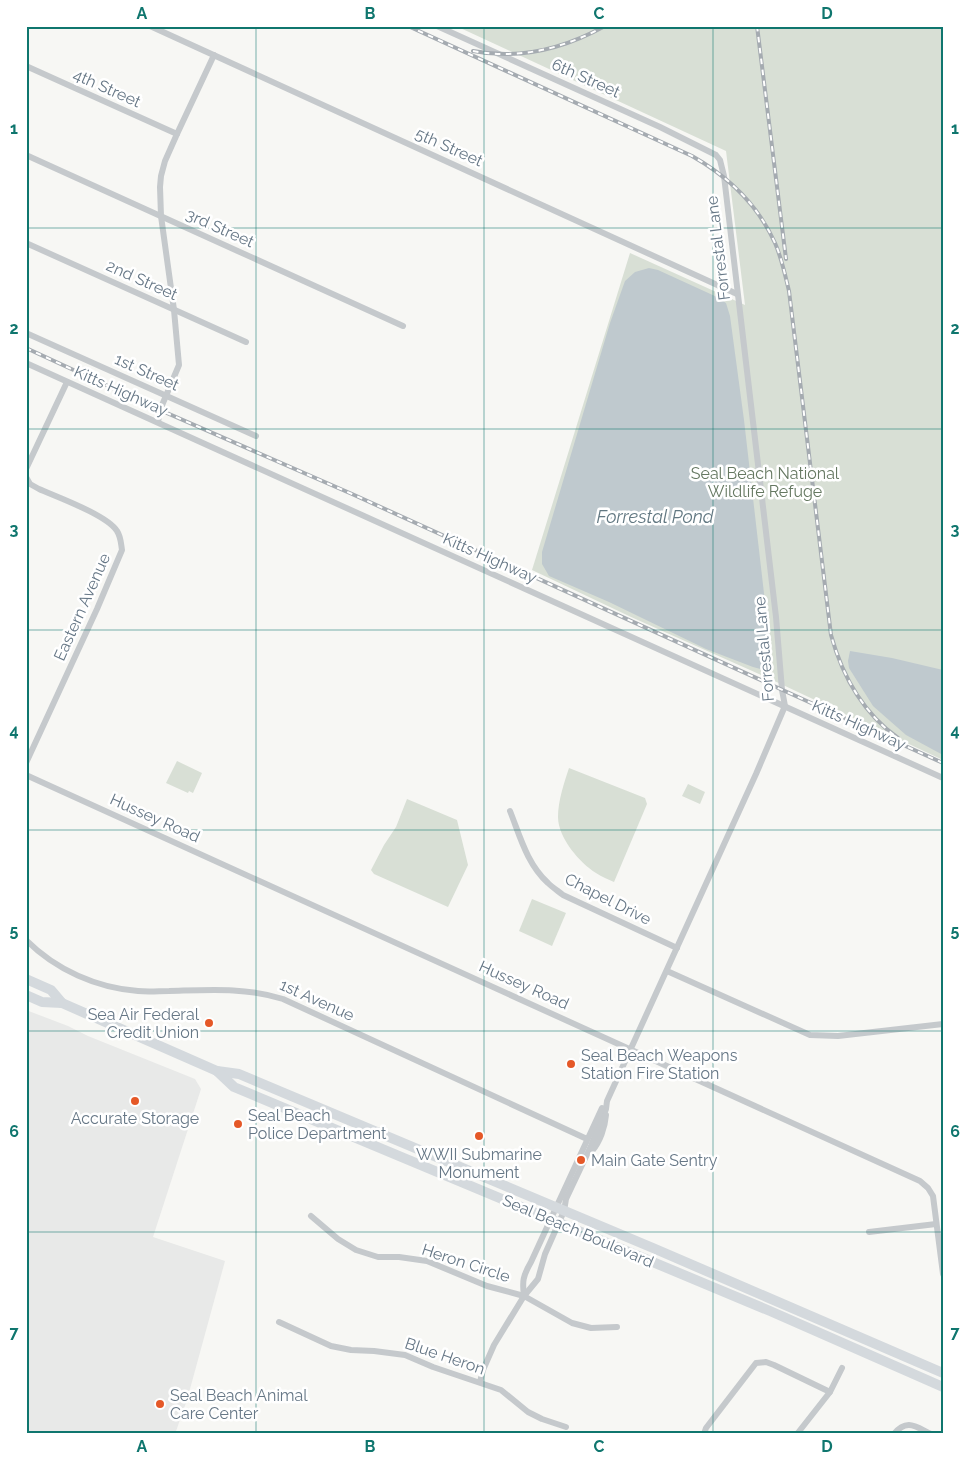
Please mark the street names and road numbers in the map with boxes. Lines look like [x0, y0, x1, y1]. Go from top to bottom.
street label: 6th Street [549, 55, 624, 102]
street label: 4th Street [70, 65, 144, 112]
street label: 5th Street [412, 124, 486, 171]
street label: Forrestal Lane [702, 195, 734, 301]
street label: 3rd Street [183, 205, 257, 252]
street label: 2nd Street [103, 256, 181, 304]
street label: 1st Street [112, 349, 183, 395]
street label: Kitts Highway [71, 362, 171, 420]
street label: Kitts Highway [440, 529, 540, 587]
street label: Eastern Avenue [50, 550, 114, 664]
street label: Forrestal Lane [750, 596, 778, 702]
street label: Kitts Highway [809, 696, 909, 754]
street label: Hussey Road [107, 790, 203, 846]
street label: Chapel Drive [562, 869, 654, 929]
street label: Hussey Road [476, 957, 572, 1013]
street label: 1st Avenue [277, 975, 357, 1025]
street label: Seal Beach Boulevard [500, 1191, 656, 1271]
street label: Heron Circle [419, 1240, 513, 1286]
street label: Blue Heron [403, 1333, 487, 1379]

